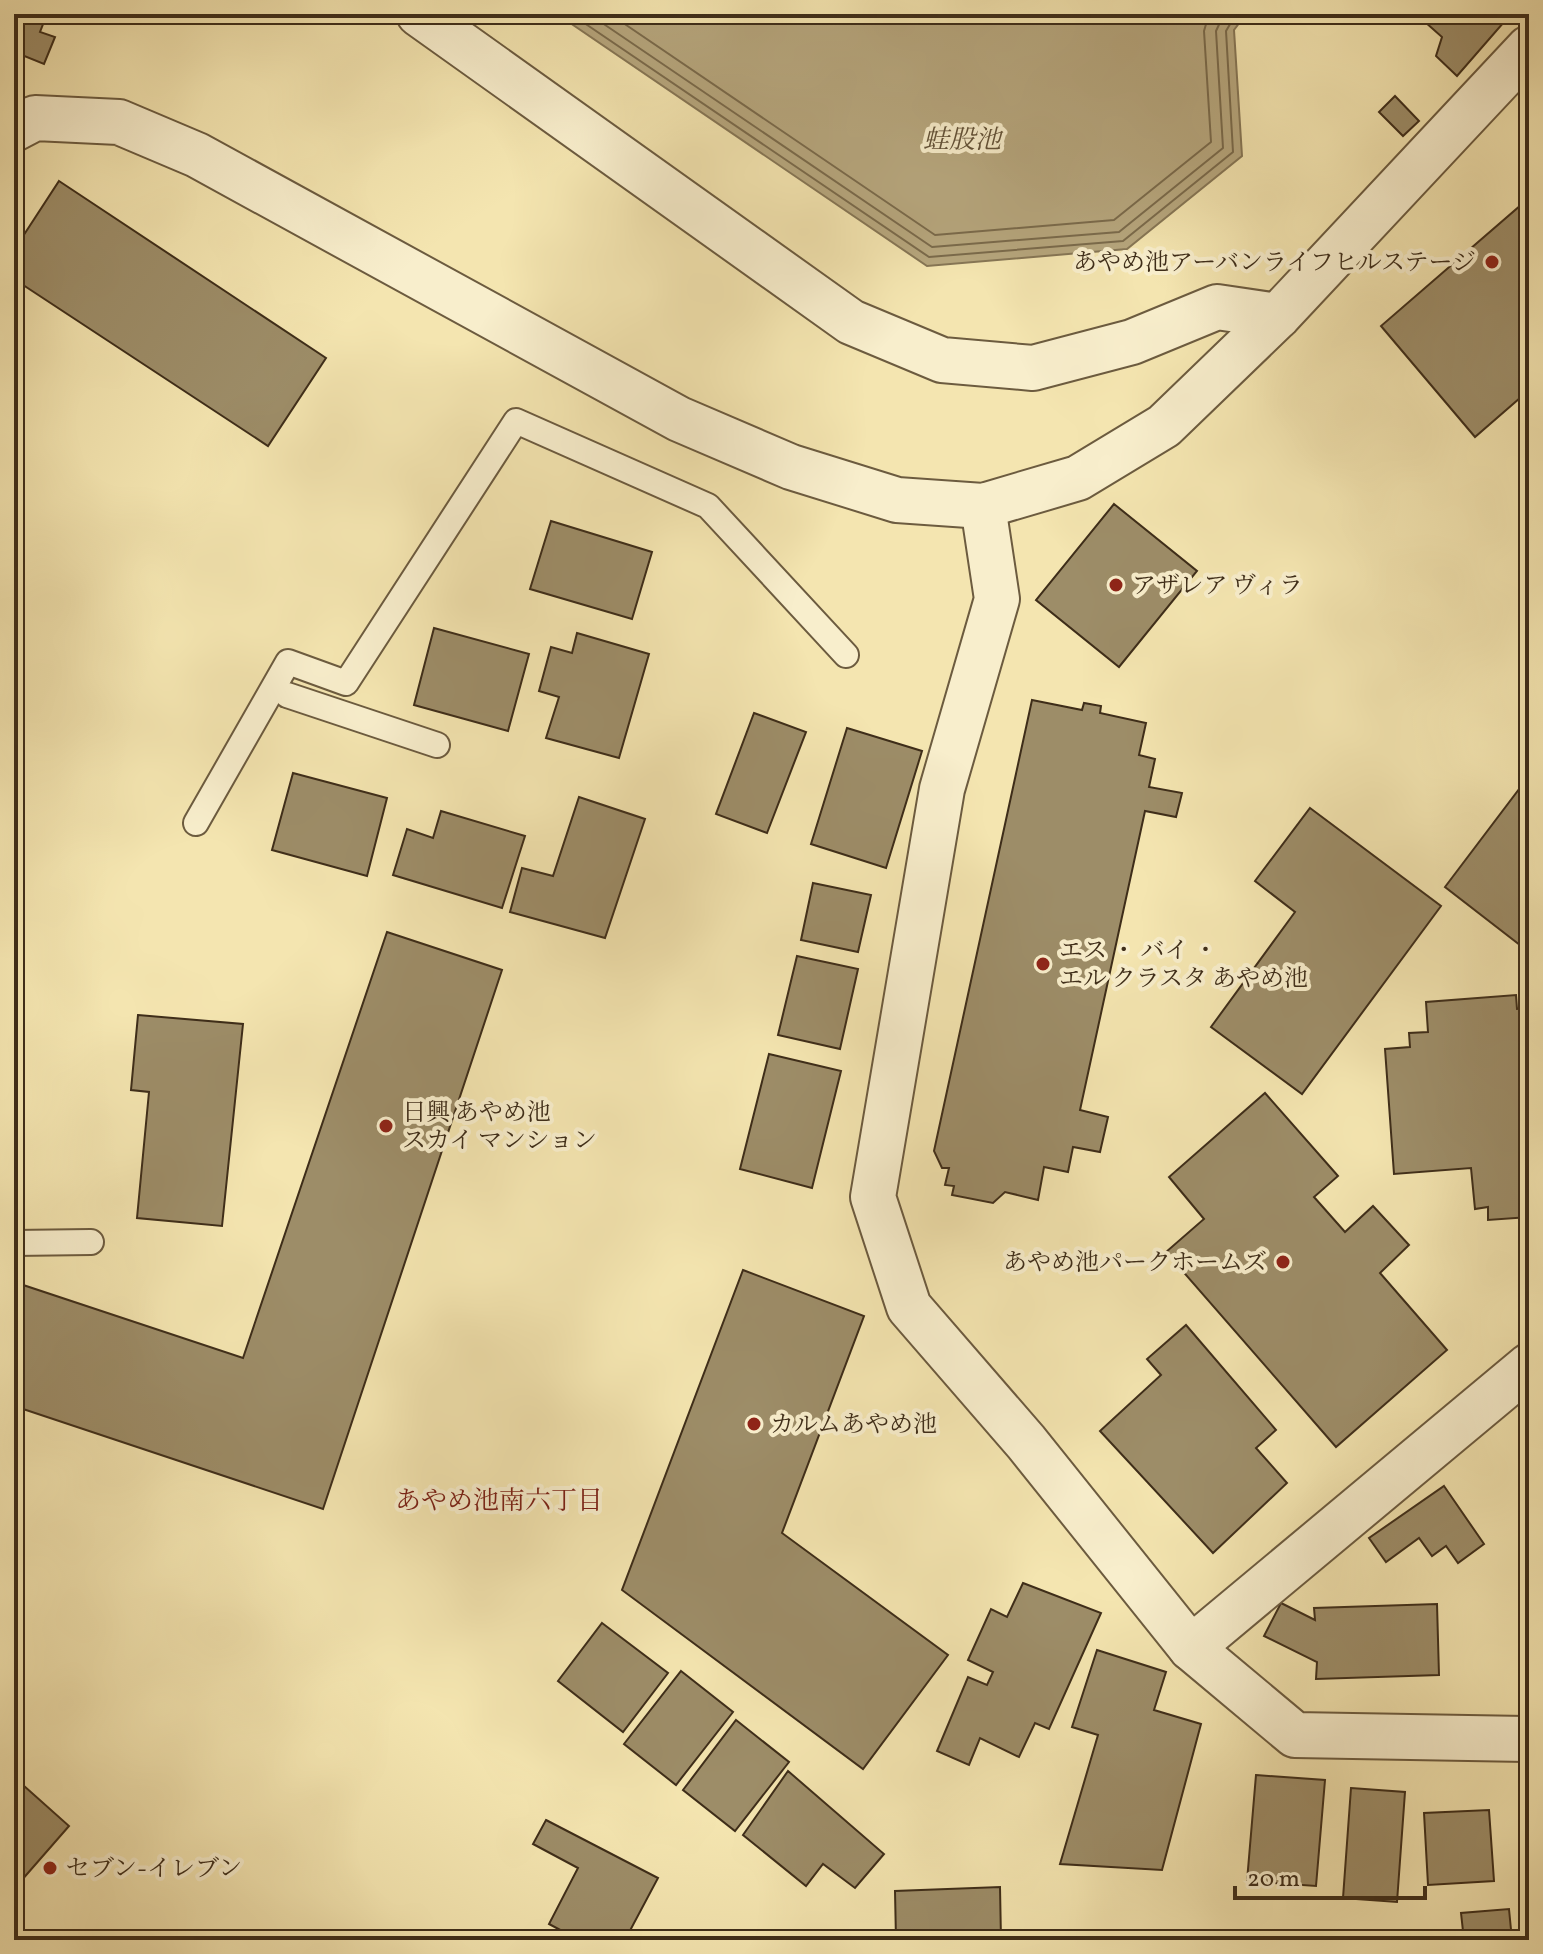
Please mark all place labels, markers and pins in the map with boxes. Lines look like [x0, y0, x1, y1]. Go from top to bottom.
place label: あやめ池アーバンライフヒルステージ [1073, 247, 1476, 281]
marker: あやめ池アーバンライフヒルステージ [1483, 253, 1501, 271]
place label: アザレア ヴィラ [1132, 570, 1303, 604]
marker: アザレア ヴィラ [1107, 576, 1125, 594]
place label: エス ・ バイ ・ エル クラスタ あやめ池 [1059, 935, 1308, 997]
marker: エス ・ バイ ・ エル クラスタ あやめ池 [1034, 955, 1052, 973]
place label: 日興 あやめ池 スカイ マンション [402, 1097, 597, 1159]
marker: 日興 あやめ池 スカイ マンション [377, 1117, 395, 1135]
place label: あやめ池パークホームズ [1003, 1247, 1267, 1281]
marker: あやめ池パークホームズ [1274, 1253, 1292, 1271]
place label: カルムあやめ池 [770, 1409, 937, 1443]
marker: カルムあやめ池 [745, 1415, 763, 1433]
place label: セブン-イレブン [66, 1853, 242, 1887]
marker: セブン-イレブン [41, 1859, 59, 1877]

